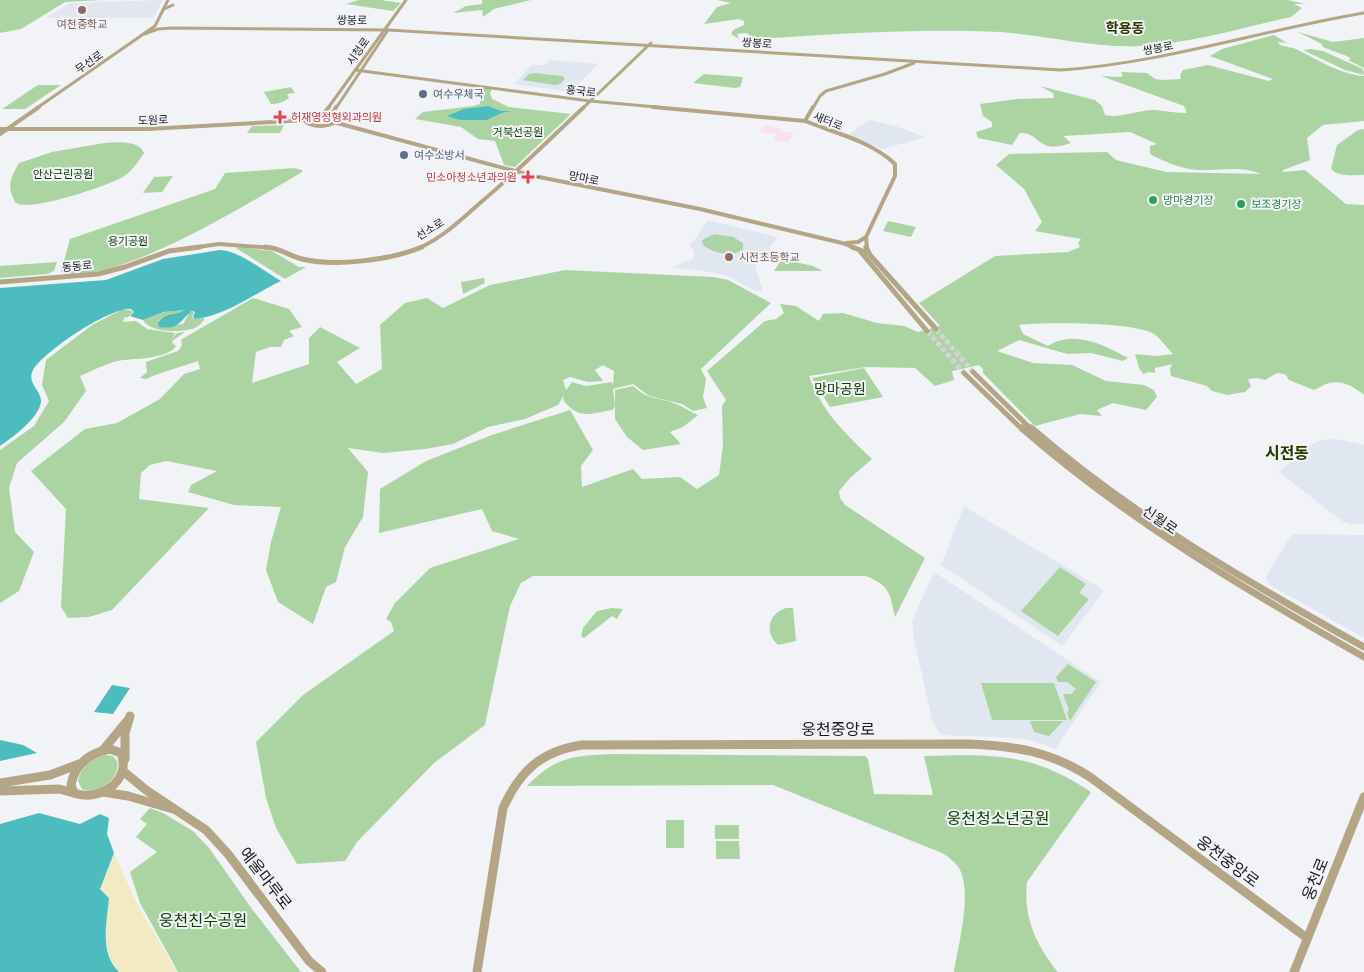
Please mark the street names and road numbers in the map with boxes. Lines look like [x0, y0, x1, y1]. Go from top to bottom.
street label: 쌍봉로 [337, 12, 367, 28]
street label: 시청로 [343, 34, 373, 68]
street label: 쌍봉로 [741, 34, 773, 52]
street label: 쌍봉로 [1142, 37, 1174, 59]
street label: 무선로 [72, 47, 106, 77]
street label: 흥국로 [565, 81, 597, 101]
street label: 새터로 [811, 108, 845, 134]
street label: 도원로 [138, 111, 168, 129]
street label: 망마로 [568, 167, 600, 189]
street label: 선소로 [413, 214, 447, 244]
street label: 동동로 [61, 257, 93, 275]
street label: 신월로 [1138, 501, 1182, 539]
street label: 웅천중앙로 [801, 718, 875, 741]
street label: 웅천중앙로 [1191, 830, 1264, 893]
street label: 예울마루로 [234, 842, 297, 915]
street label: 웅천로 [1297, 854, 1335, 904]

